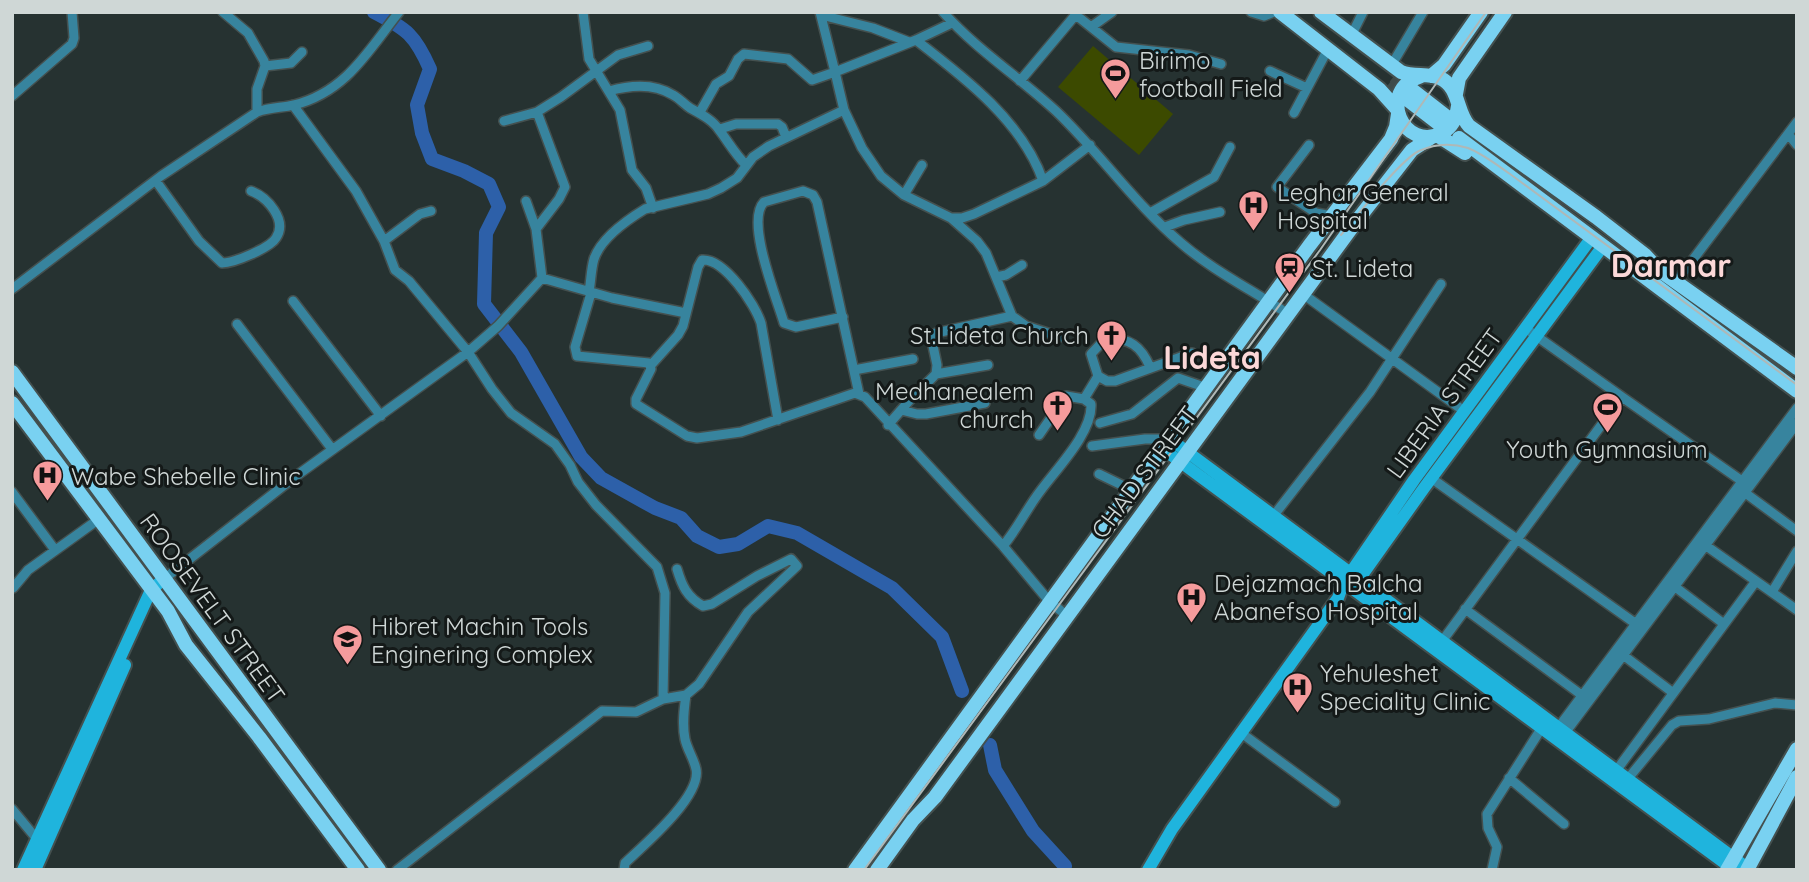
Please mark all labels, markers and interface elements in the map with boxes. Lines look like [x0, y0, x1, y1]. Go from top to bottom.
place label: Birimo football Field [1139, 45, 1283, 103]
sports icon: Birimo football Field [1099, 57, 1133, 101]
place label: Leghar General Hospital [1277, 177, 1449, 235]
hospital icon: Leghar General Hospital [1237, 189, 1271, 233]
district label: Darmar [1611, 245, 1731, 285]
station icon: St. Lideta [1272, 251, 1306, 295]
place label: St. Lideta [1312, 253, 1413, 283]
church icon: St.Lideta Church [1095, 318, 1129, 362]
place label: St.Lideta Church [910, 320, 1089, 350]
street label: LIBERIA STREET [1380, 322, 1508, 484]
district label: Lideta [1163, 337, 1261, 377]
place label: Medhanealem church [875, 376, 1034, 434]
church icon: Medhanealem church [1040, 388, 1074, 432]
sports icon: Youth Gymnasium [1590, 390, 1624, 434]
street label: CHAD STREET [1084, 400, 1204, 544]
place label: Youth Gymnasium [1506, 434, 1708, 464]
hospital icon: Wabe Shebelle Clinic [31, 459, 65, 503]
place label: Wabe Shebelle Clinic [71, 461, 301, 491]
street label: ROOSEVELT STREET [134, 507, 292, 709]
place label: Dejazmach Balcha Abanefso Hospital [1214, 568, 1423, 626]
hospital icon: Dejazmach Balcha Abanefso Hospital [1174, 580, 1208, 624]
place label: Hibret Machin Tools Enginering Complex [371, 611, 593, 669]
school or university icon: Hibret Machin Tools Enginering Complex [331, 623, 365, 667]
place label: Yehuleshet Speciality Clinic [1320, 658, 1490, 716]
hospital icon: Yehuleshet Speciality Clinic [1280, 670, 1314, 714]

